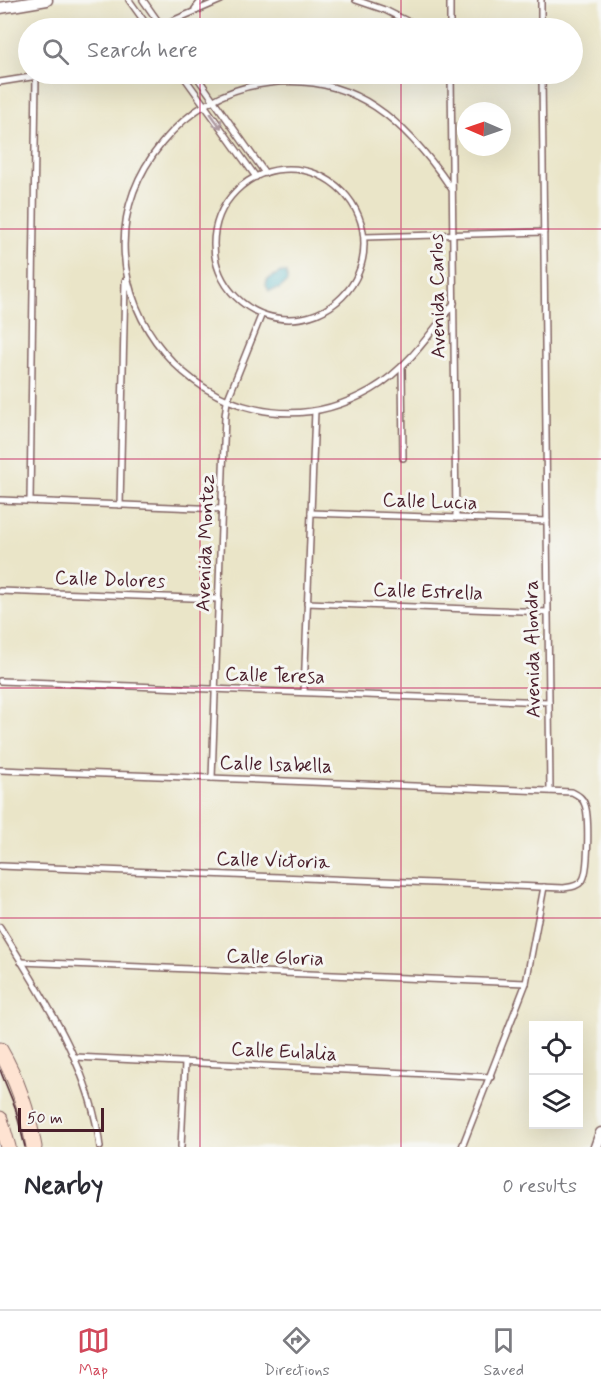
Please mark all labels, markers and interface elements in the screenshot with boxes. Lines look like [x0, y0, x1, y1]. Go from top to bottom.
search box [18, 18, 583, 84]
icon: search [39, 35, 72, 68]
text: Search here [87, 37, 198, 65]
north arrow [457, 102, 511, 156]
one-way arrow [210, 112, 222, 129]
street label: Avenida Carlos [423, 233, 453, 359]
street label: Avenida Montez [190, 474, 222, 612]
street label: Calle Lucia [382, 487, 478, 517]
street label: Calle Dolores [54, 565, 166, 595]
street label: Calle Estrella [373, 577, 483, 607]
street label: Avenida Alondra [518, 580, 548, 718]
street label: Calle Teresa [224, 661, 326, 691]
street label: Calle Isabella [219, 750, 333, 780]
street label: Calle Victoria [216, 846, 331, 877]
street label: Calle Gloria [226, 943, 324, 973]
map controls [529, 1021, 583, 1129]
button: locate [529, 1021, 583, 1075]
street label: Calle Eulalia [230, 1036, 338, 1068]
button: layers [529, 1075, 583, 1129]
scale bar [18, 1105, 104, 1132]
text: 50 m [27, 1108, 63, 1129]
text: Nearby [24, 1169, 103, 1203]
text: 0 results [503, 1173, 577, 1200]
tab: Map [77, 1324, 110, 1381]
tab: Directions [264, 1324, 330, 1381]
tab: Saved [484, 1324, 524, 1381]

